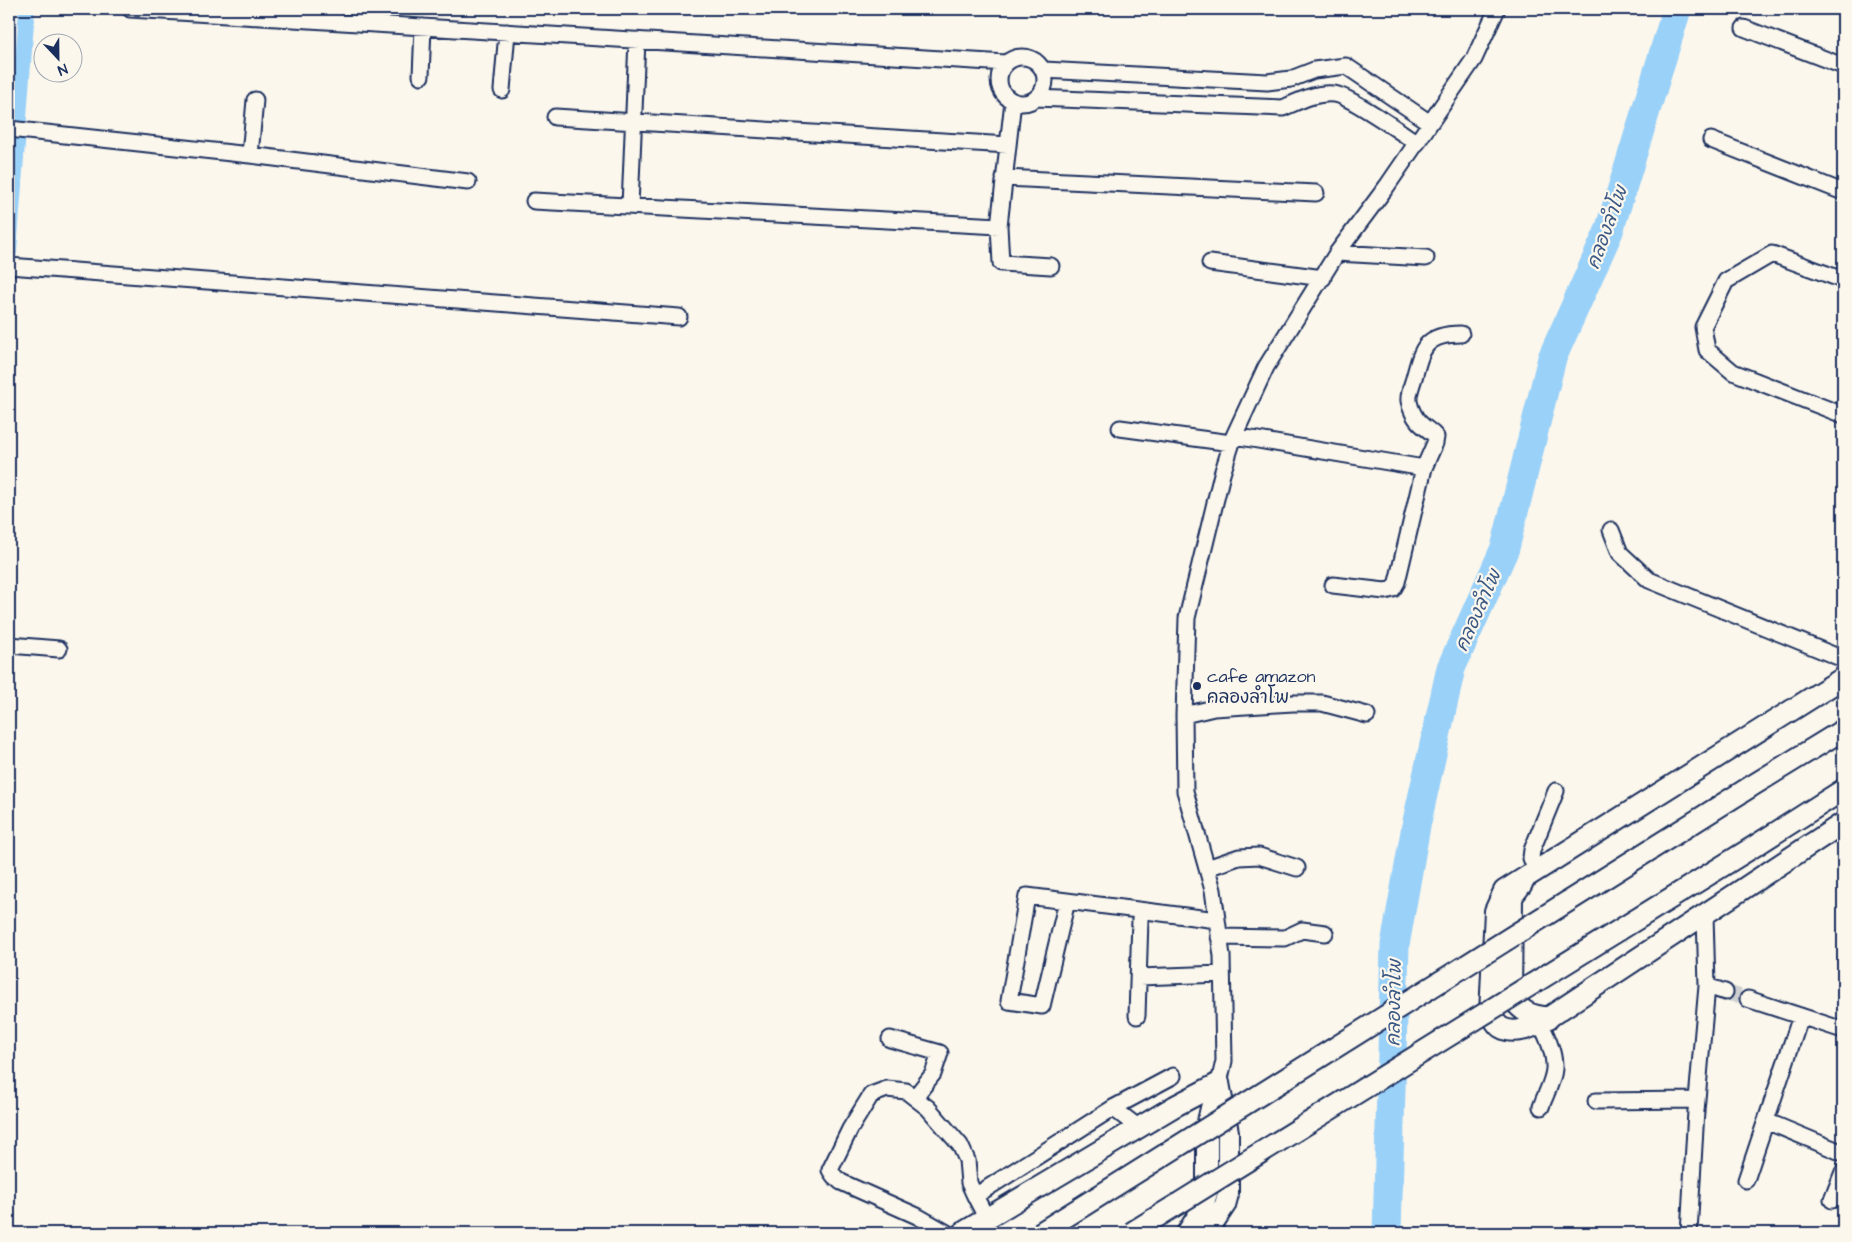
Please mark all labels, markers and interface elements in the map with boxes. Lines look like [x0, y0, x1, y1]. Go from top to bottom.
north arrow [32, 32, 82, 82]
text: N [54, 58, 70, 80]
water label: คลองลำโพ [1580, 181, 1635, 273]
water label: คลองลำโพ [1448, 564, 1509, 656]
place label: cafe amazon คลองลำโพ [1207, 664, 1316, 710]
marker: cafe amazon คลองลำโพ [1191, 680, 1203, 692]
water label: คลองลำโพ [1380, 958, 1409, 1047]

